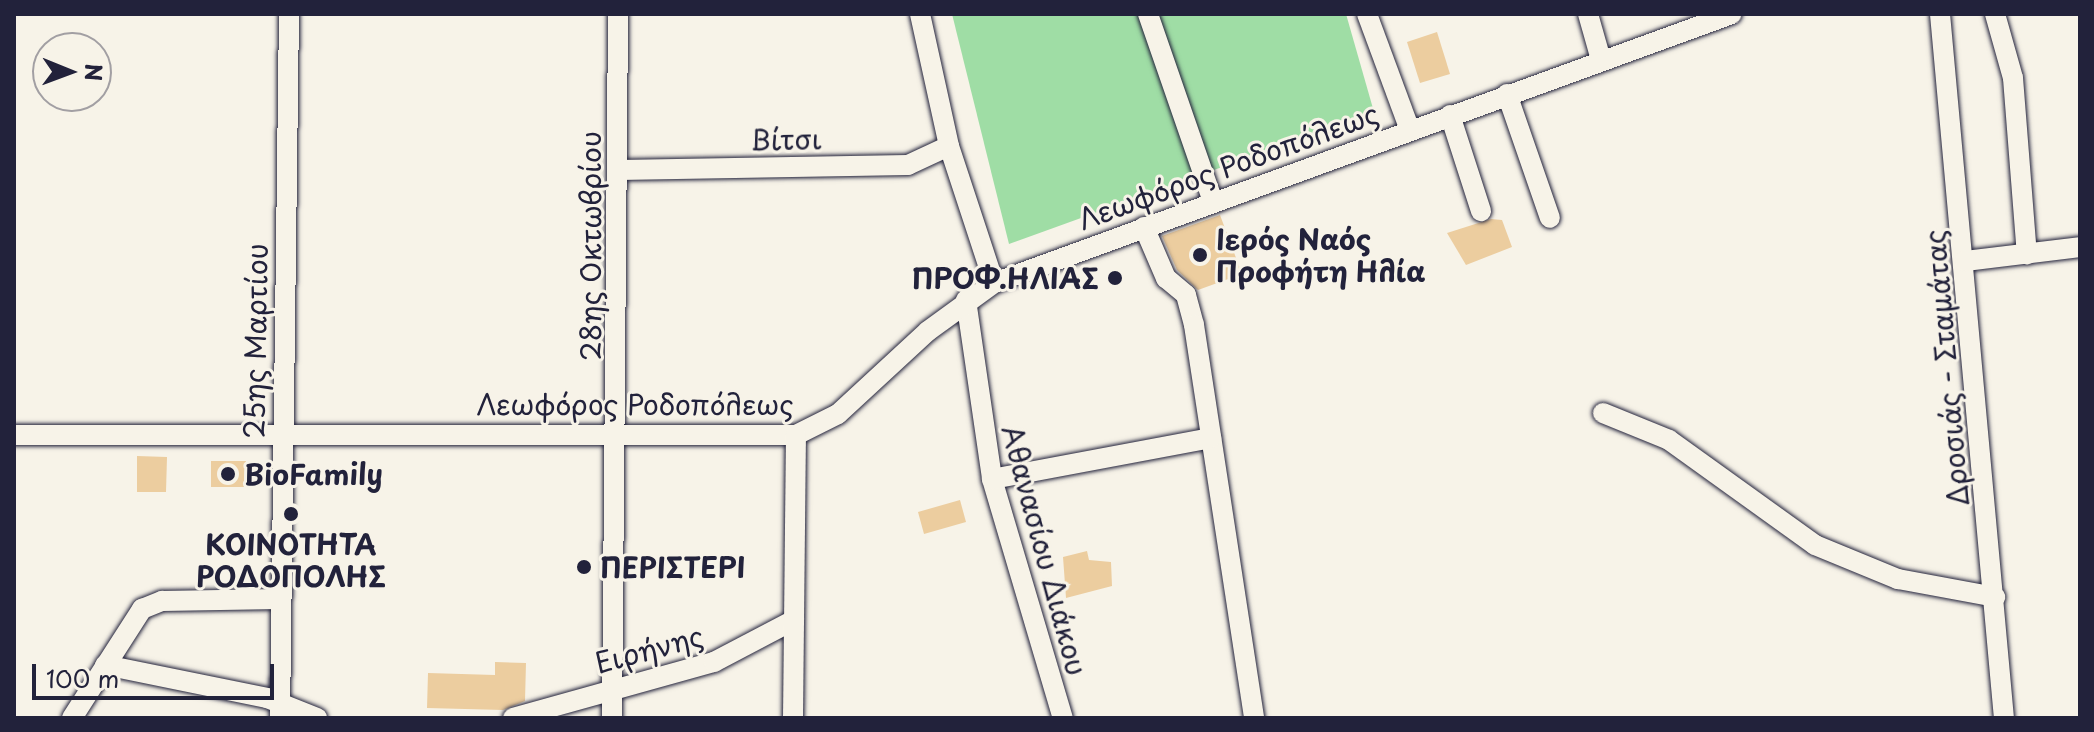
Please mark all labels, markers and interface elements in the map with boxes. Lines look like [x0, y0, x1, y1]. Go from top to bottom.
north arrow [32, 32, 112, 112]
text: N [78, 63, 111, 81]
street label: Λεωφόρος Ροδοπόλεως [1074, 96, 1382, 236]
street label: Βίτσι [750, 122, 822, 156]
street label: 28ης Οκτωβρίου [573, 131, 607, 361]
place label: Ιερός Ναός Προφήτη Ηλία [1216, 222, 1427, 288]
street label: Δροσιάς - Σταμάτας [1917, 229, 1975, 507]
street label: 25ης Μαρτίου [236, 243, 274, 439]
marker: Ιερός Ναός Προφήτη Ηλία [1191, 246, 1209, 264]
place label: ΠΡΟΦ.ΗΛΙΑΣ [912, 261, 1099, 295]
marker: ΠΡΟΦ.ΗΛΙΑΣ [1106, 269, 1124, 287]
street label: Λεωφόρος Ροδοπόλεως [477, 387, 793, 421]
street label: Αθανασίου Διάκου [996, 422, 1094, 678]
place label: BioFamily [244, 457, 383, 491]
marker: BioFamily [219, 465, 237, 483]
marker: ΚΟΙΝΟΤΗΤΑ ΡΟΔΟΠΟΛΗΣ [282, 505, 300, 523]
place label: ΚΟΙΝΟΤΗΤΑ ΡΟΔΟΠΟΛΗΣ [196, 527, 386, 593]
place label: ΠΕΡΙΣΤΕΡΙ [600, 550, 745, 584]
marker: ΠΕΡΙΣΤΕΡΙ [575, 558, 593, 576]
street label: Ειρήνης [591, 618, 707, 680]
scale bar [36, 648, 278, 698]
text: 100 m [46, 660, 119, 696]

